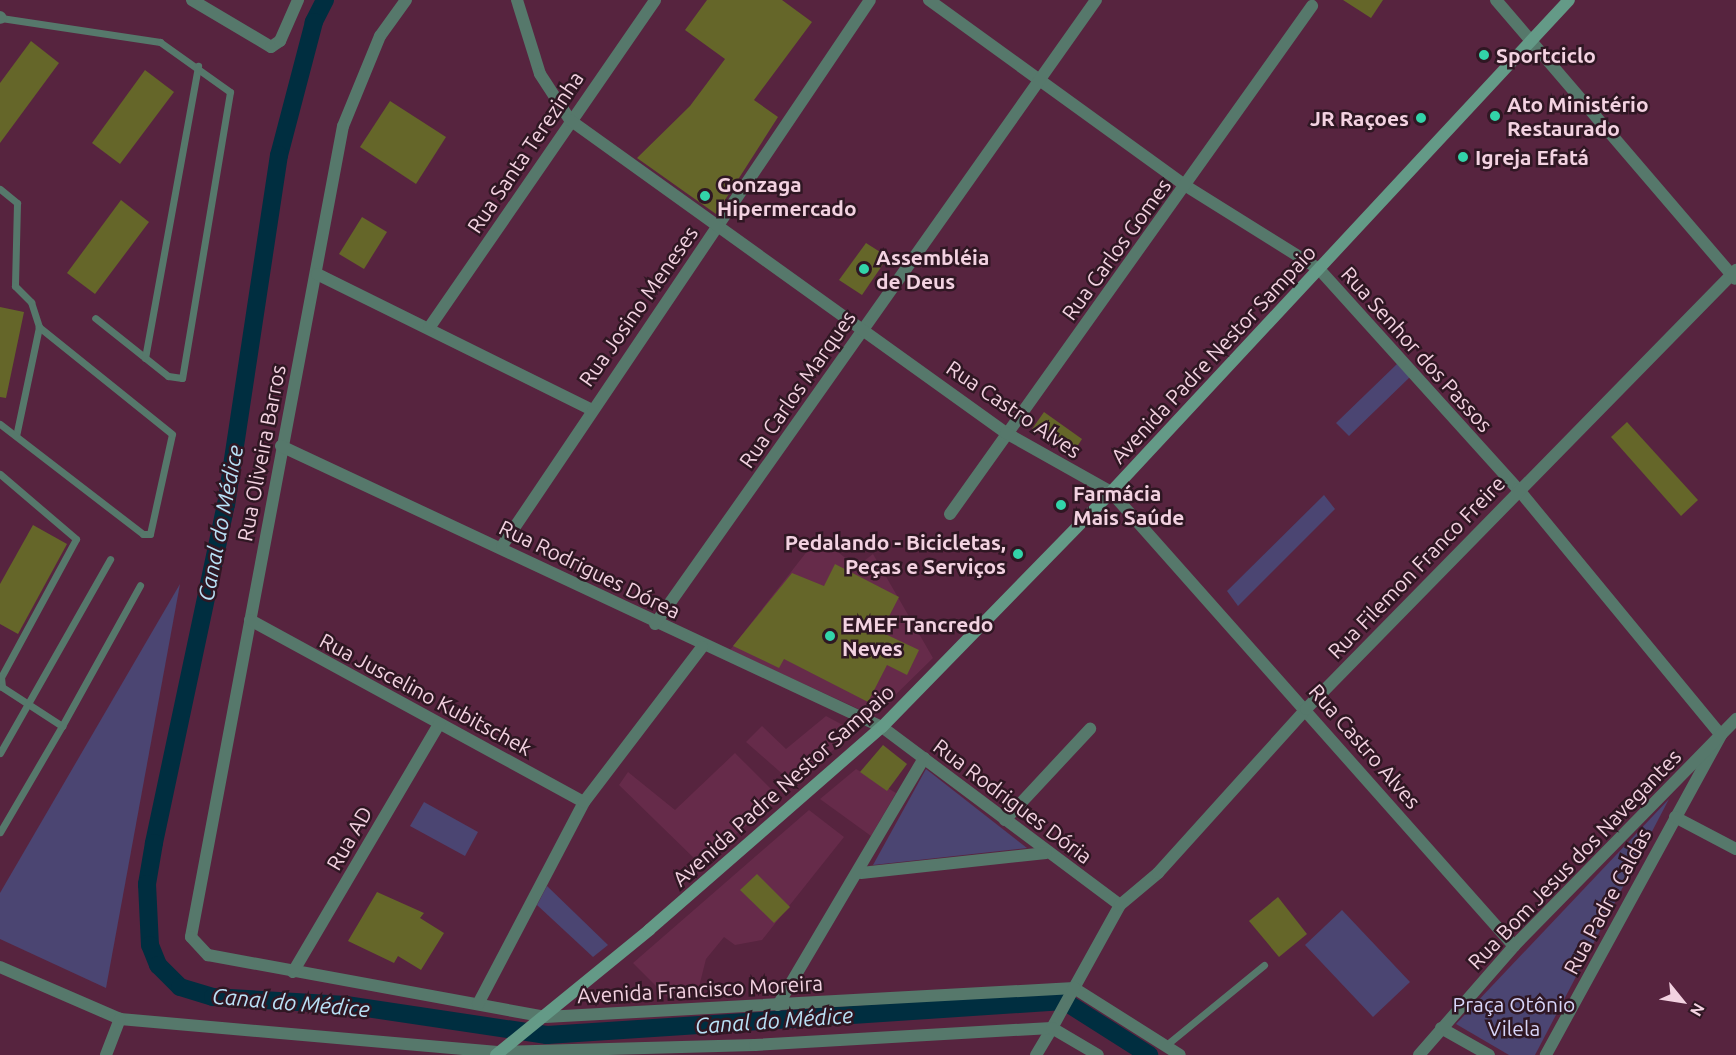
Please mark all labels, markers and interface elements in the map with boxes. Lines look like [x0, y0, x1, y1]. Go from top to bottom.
place label: Sportciclo [1496, 42, 1596, 68]
marker: Sportciclo [1477, 48, 1491, 62]
street label: Rua Santa Terezinha [462, 66, 588, 238]
place label: Ato Ministério Restaurado [1507, 91, 1649, 141]
place label: JR Raçoes [1310, 105, 1409, 131]
marker: Ato Ministério Restaurado [1488, 109, 1502, 123]
marker: JR Raçoes [1414, 111, 1428, 125]
place label: Igreja Efatá [1475, 144, 1589, 170]
marker: Igreja Efatá [1456, 150, 1470, 164]
place label: Gonzaga Hipermercado [717, 171, 857, 221]
street label: Rua Carlos Gomes [1056, 173, 1176, 325]
marker: Gonzaga Hipermercado [698, 189, 712, 203]
street label: Rua Josino Meneses [573, 221, 703, 391]
street label: Avenida Padre Nestor Sampaio [1105, 240, 1321, 468]
place label: Assembléia de Deus [876, 244, 989, 294]
street label: Rua Senhor dos Passos [1336, 261, 1498, 437]
marker: Assembléia de Deus [857, 262, 871, 276]
street label: Rua Carlos Marques [733, 306, 861, 472]
street label: Rua Castro Alves [942, 355, 1086, 463]
street label: Rua Oliveira Barros [232, 363, 290, 543]
water label: Canal do Médice [192, 443, 248, 603]
street label: Rua Filemon Franco Freire [1322, 470, 1510, 664]
place label: Farmácia Mais Saúde [1073, 480, 1184, 530]
marker: Farmácia Mais Saúde [1054, 498, 1068, 512]
street label: Rua Rodrigues Dórea [495, 514, 685, 624]
place label: Pedalando - Bicicletas, Peças e Serviços [785, 529, 1006, 579]
marker: Pedalando - Bicicletas, Peças e Serviços [1011, 547, 1025, 561]
place label: EMEF Tancredo Neves [842, 611, 993, 661]
street label: Rua Juscelino Kubitschek [316, 627, 536, 761]
marker: EMEF Tancredo Neves [823, 629, 837, 643]
street label: Avenida Padre Nestor Sampaio [667, 679, 899, 891]
street label: Rua Castro Alves [1304, 679, 1426, 813]
street label: Rua Rodrigues Dória [929, 733, 1097, 869]
street label: Rua Bom Jesus dos Navegantes [1462, 744, 1686, 974]
street label: Rua AD [321, 802, 377, 874]
street label: Rua Padre Caldas [1558, 824, 1656, 978]
street label: Avenida Francisco Moreira [576, 970, 824, 1008]
north arrow [1652, 971, 1712, 1031]
water label: Canal do Médice [211, 982, 371, 1022]
park label: Praça Otônio Vilela [1453, 991, 1575, 1041]
text: N [1687, 1000, 1708, 1020]
water label: Canal do Médice [694, 1001, 854, 1039]

